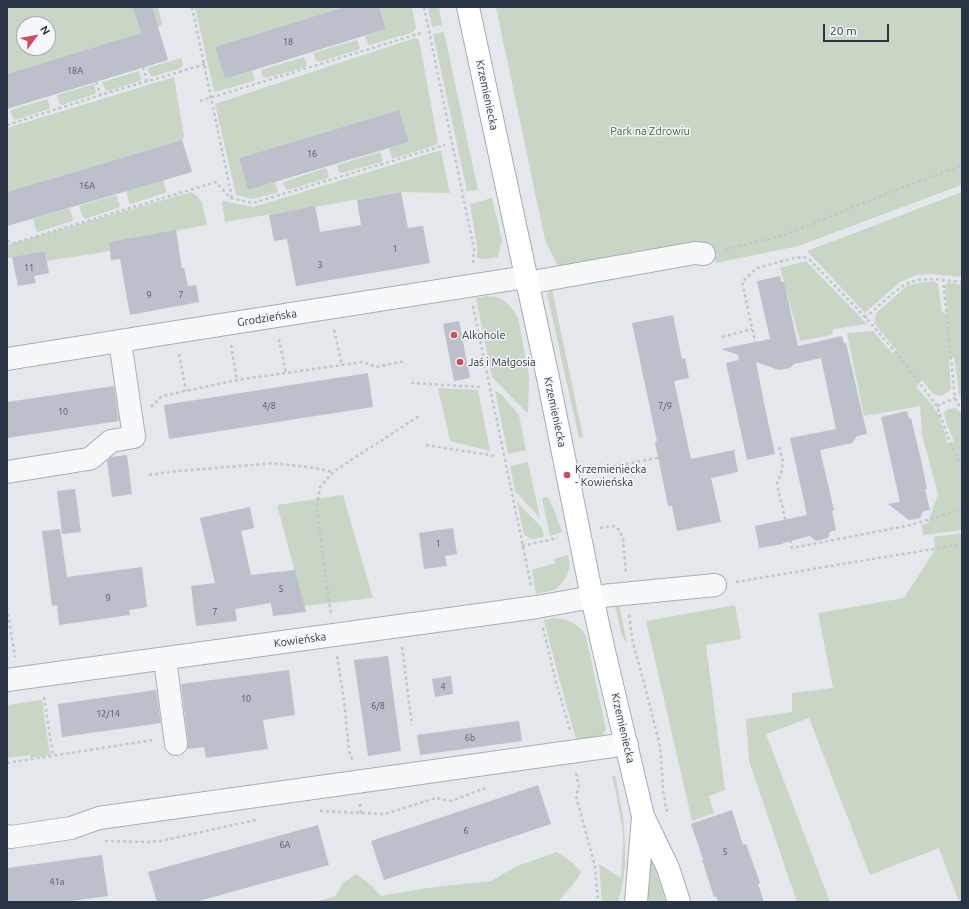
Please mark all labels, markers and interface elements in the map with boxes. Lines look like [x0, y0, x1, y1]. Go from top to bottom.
north arrow [16, 16, 56, 56]
scale bar [825, 16, 891, 42]
text: N [38, 24, 53, 37]
text: 20 m [830, 24, 857, 37]
house number: 18 [283, 37, 293, 47]
street label: Krzemieniecka [473, 59, 501, 131]
house number: 18A [67, 66, 83, 76]
park label: Park na Zdrowiu [610, 124, 690, 138]
house number: 16 [307, 149, 317, 159]
house number: 16A [79, 181, 95, 191]
house number: 1 [392, 244, 398, 254]
house number: 3 [317, 260, 323, 270]
house number: 11 [24, 263, 34, 273]
house number: 9 [146, 290, 152, 300]
house number: 7 [178, 290, 184, 300]
street label: Grodzieńska [236, 307, 298, 329]
place label: Alkohole [462, 328, 505, 342]
marker: Alkohole [449, 330, 459, 340]
place label: Jaś i Małgosia [468, 355, 536, 369]
marker: Jaś i Małgosia [455, 357, 465, 367]
street label: Krzemieniecka [541, 376, 569, 448]
house number: 4/8 [262, 401, 276, 411]
house number: 7/9 [658, 401, 672, 411]
house number: 10 [58, 407, 68, 417]
place label: Krzemieniecka - Kowieńska [575, 462, 646, 488]
marker: Krzemieniecka - Kowieńska [562, 470, 572, 480]
house number: 1 [435, 539, 441, 549]
house number: 5 [278, 584, 284, 594]
house number: 9 [105, 593, 111, 603]
house number: 7 [212, 607, 218, 617]
street label: Kowieńska [273, 630, 327, 650]
house number: 4 [440, 682, 446, 692]
street label: Krzemieniecka [609, 692, 637, 764]
house number: 10 [241, 694, 251, 704]
house number: 6/8 [371, 701, 385, 711]
house number: 12/14 [96, 709, 120, 719]
house number: 6b [465, 733, 475, 743]
house number: 6 [463, 826, 469, 836]
house number: 6A [280, 840, 290, 850]
house number: 5 [722, 847, 728, 857]
house number: 41a [50, 877, 64, 887]

